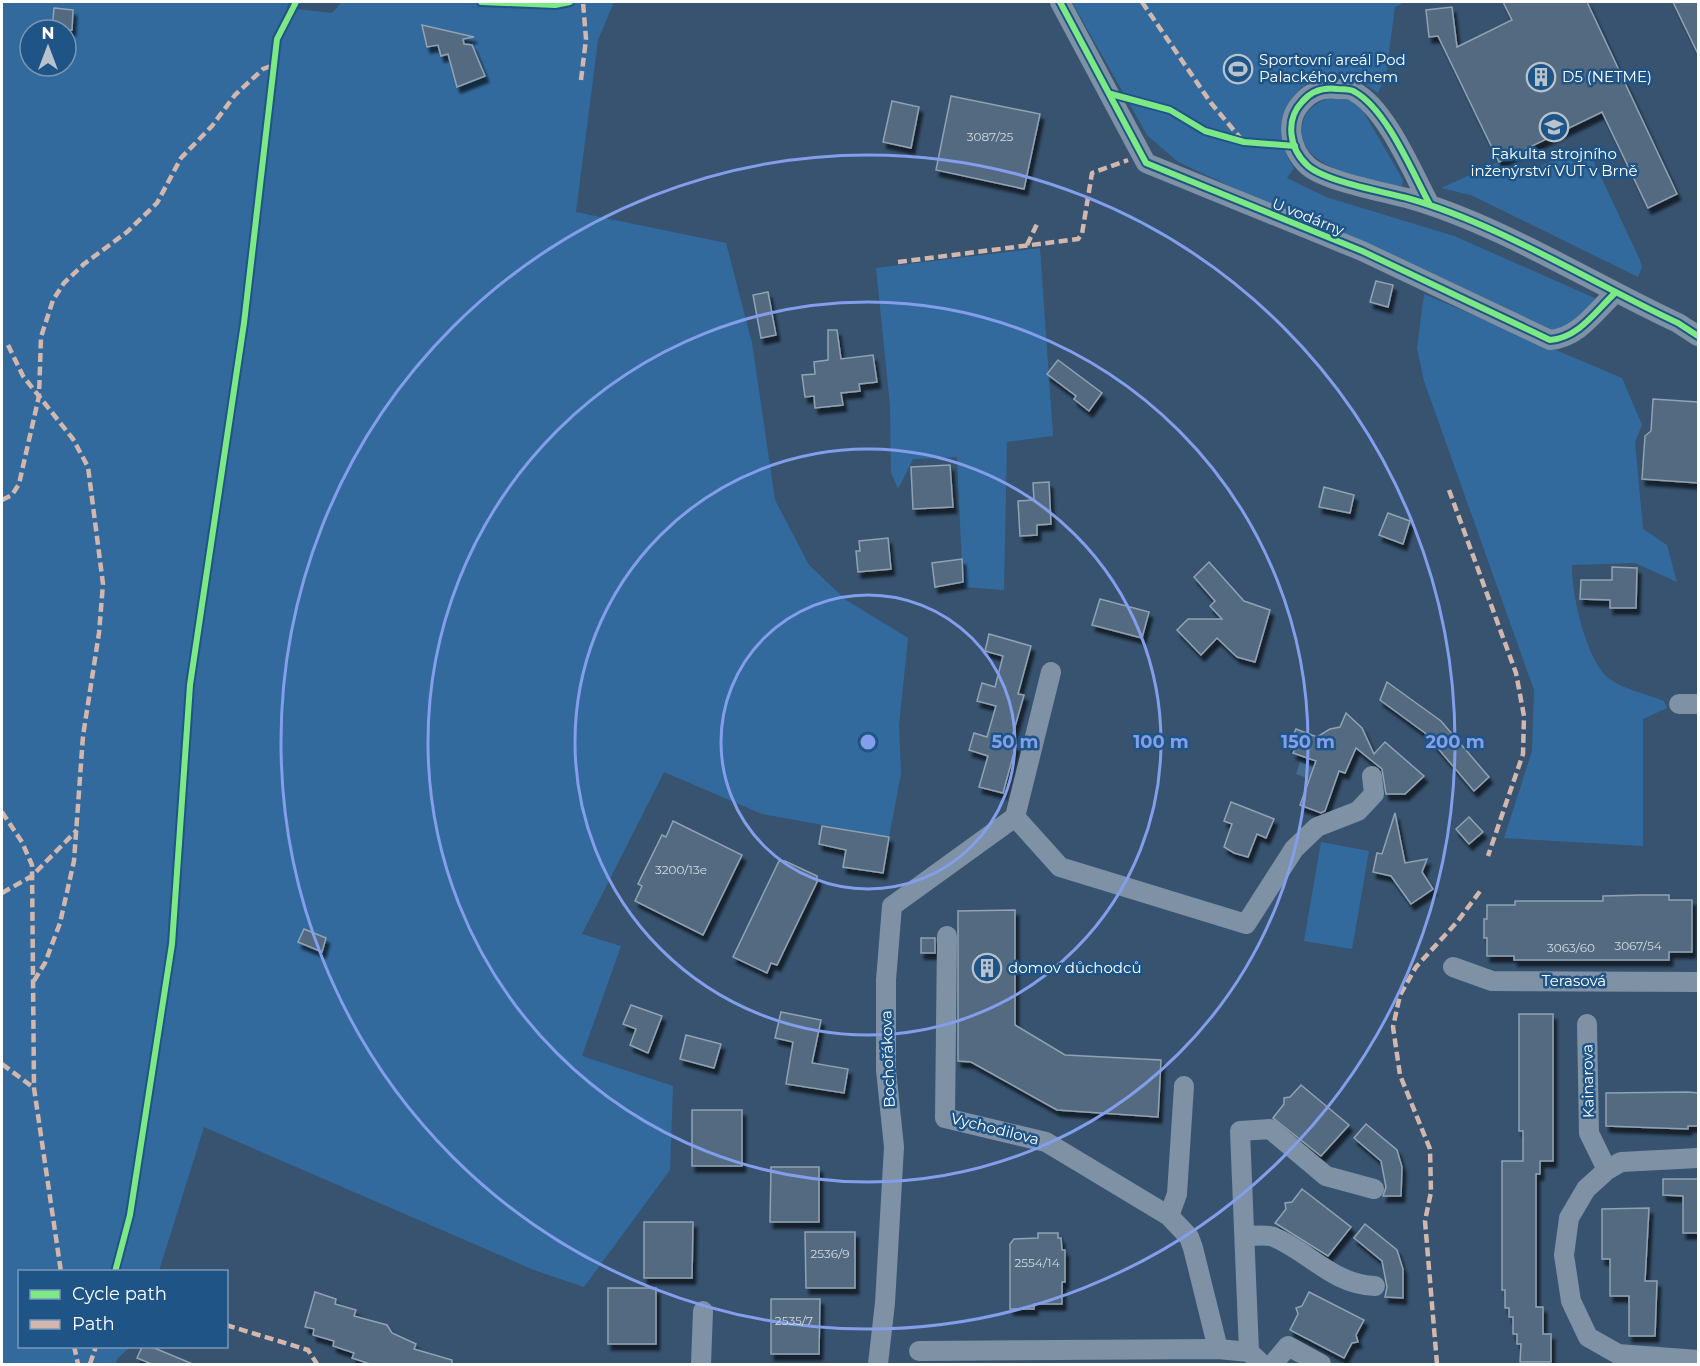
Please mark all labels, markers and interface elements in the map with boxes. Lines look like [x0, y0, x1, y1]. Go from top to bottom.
north arrow [18, 18, 78, 78]
text: N [42, 24, 54, 43]
place label: Sportovní areál Pod Palackého vrchem [1259, 50, 1406, 86]
sports icon: Sportovní areál Pod Palackého vrchem [1222, 53, 1254, 85]
building icon: D5 (NETME) [1525, 61, 1557, 93]
place label: D5 (NETME) [1562, 67, 1652, 86]
school or university icon: Fakulta strojního inženýrství VUT v Brně [1538, 111, 1570, 143]
house number: 3087/25 [967, 129, 1013, 144]
place label: Fakulta strojního inženýrství VUT v Brně [1470, 144, 1638, 180]
street label: U vodárny [1269, 193, 1348, 240]
text: 50 m [992, 731, 1038, 753]
text: 100 m [1133, 731, 1189, 753]
text: 150 m [1281, 731, 1335, 753]
text: 200 m [1425, 731, 1485, 753]
centre of rings [858, 732, 878, 752]
house number: 3200/13e [655, 862, 707, 877]
house number: 3067/54 [1614, 938, 1662, 953]
house number: 3063/60 [1547, 940, 1595, 955]
building icon: domov důchodců [971, 952, 1003, 984]
place label: domov důchodců [1008, 958, 1142, 977]
street label: Terasová [1542, 971, 1606, 990]
street label: Bochořákova [876, 1010, 899, 1108]
street label: Kainarova [1577, 1044, 1598, 1118]
street label: Vychodilova [949, 1108, 1041, 1149]
house number: 2536/9 [810, 1246, 850, 1261]
house number: 2554/14 [1014, 1255, 1060, 1270]
legend [18, 1270, 228, 1348]
text: Cycle path [72, 1283, 167, 1305]
text: Path [72, 1313, 115, 1335]
house number: 2535/7 [775, 1313, 813, 1328]

